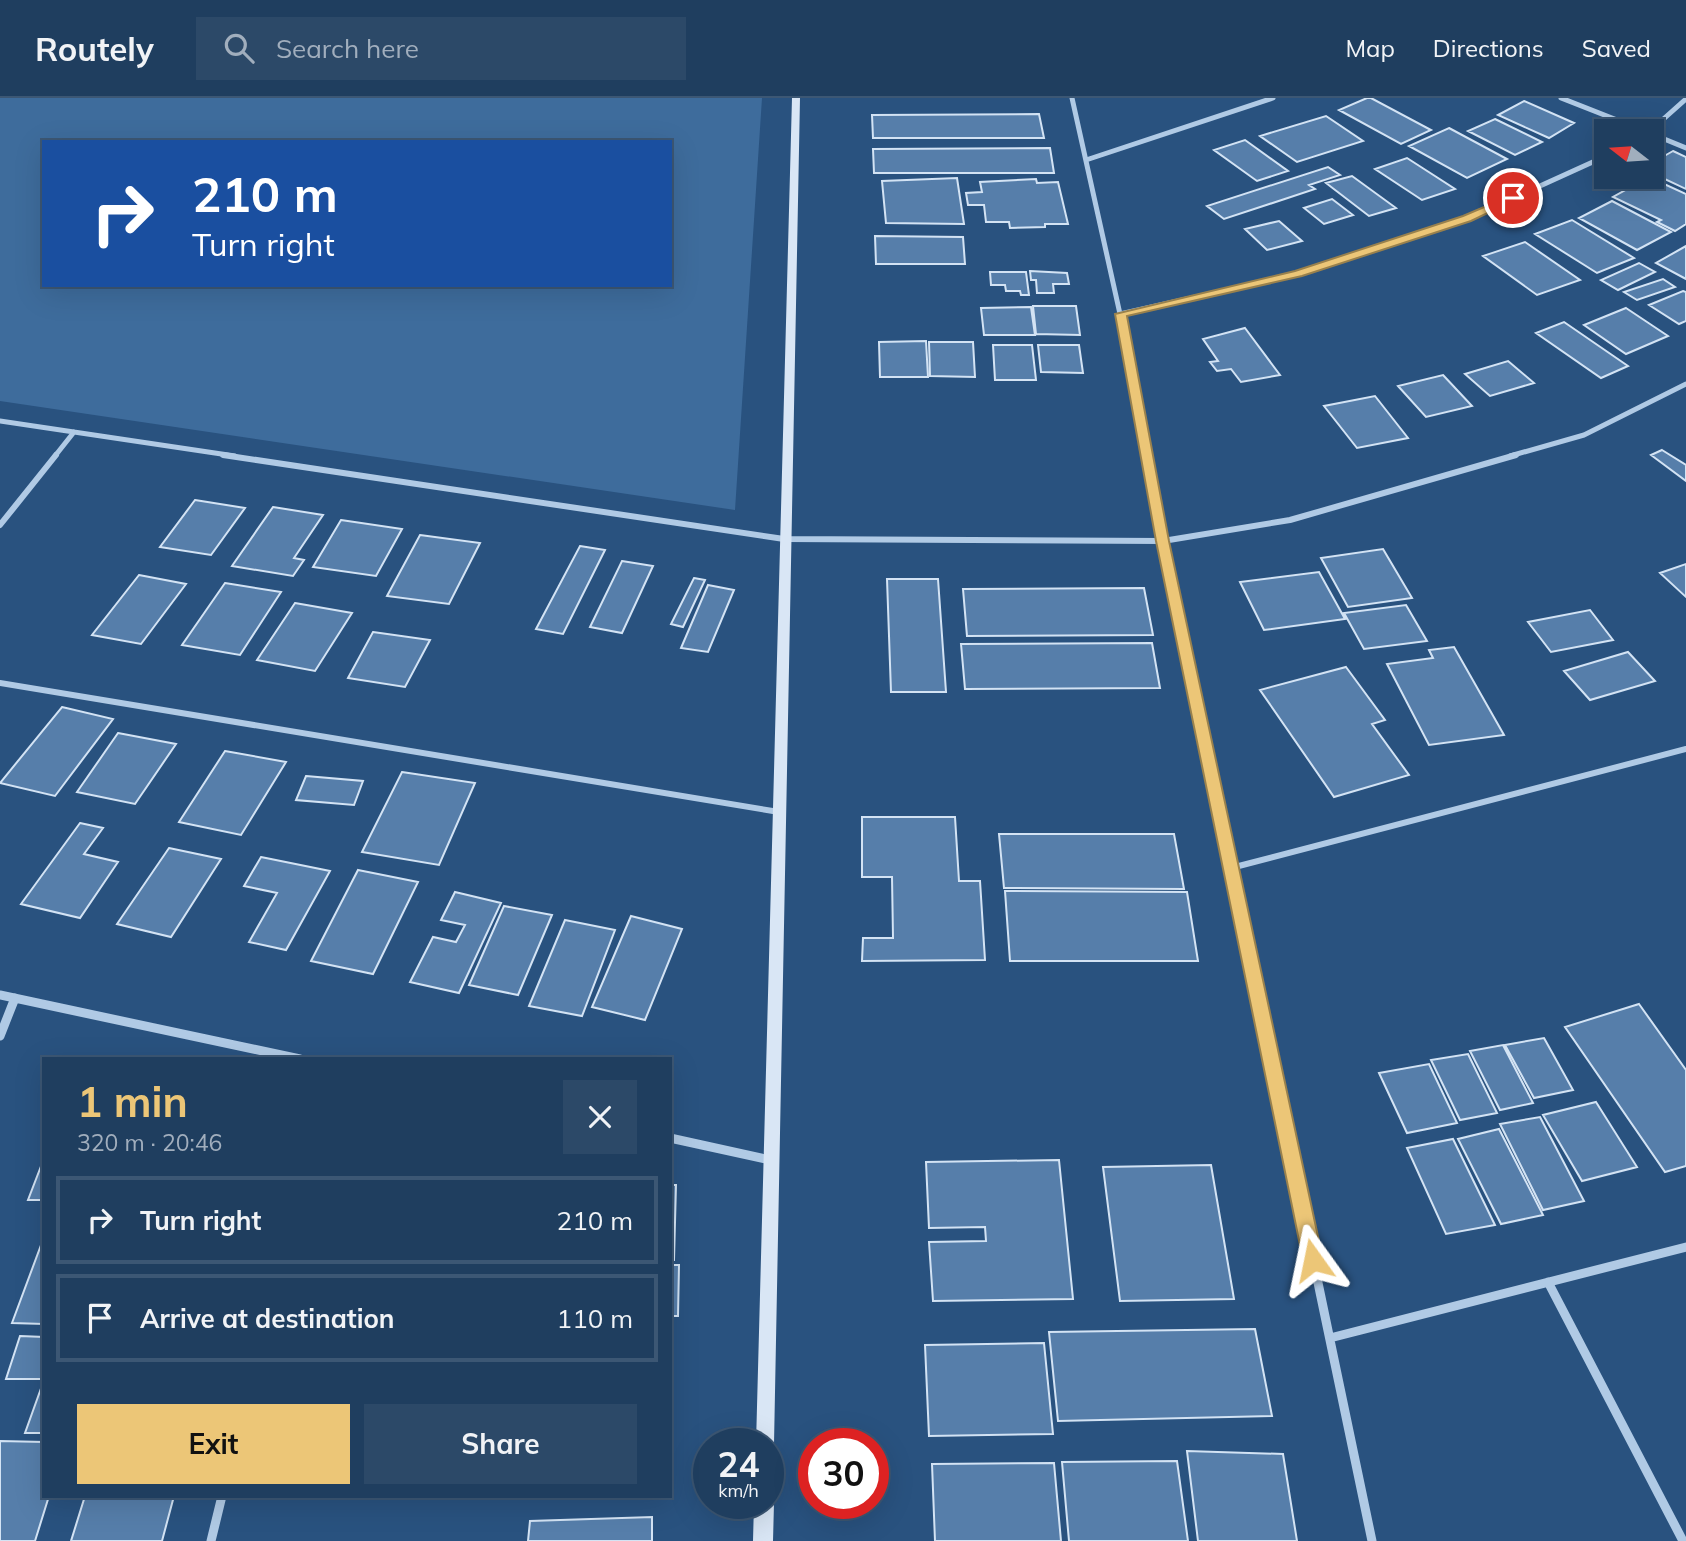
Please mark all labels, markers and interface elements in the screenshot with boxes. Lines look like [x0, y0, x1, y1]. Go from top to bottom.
search box [196, 17, 686, 80]
text: Routely [35, 28, 154, 69]
icon: search [220, 29, 258, 67]
text: Search here [276, 32, 419, 65]
text: Map [1345, 33, 1395, 63]
text: Directions [1433, 33, 1544, 63]
text: Saved [1582, 33, 1651, 63]
north arrow [1594, 119, 1664, 189]
map controls [1594, 119, 1664, 189]
text: 210 m [192, 163, 338, 224]
icon: right [77, 168, 168, 259]
pin [1483, 168, 1543, 228]
icon: arrive [1494, 179, 1532, 217]
text: Turn right [192, 224, 335, 264]
text: 1 min [77, 1075, 188, 1128]
button: close [563, 1080, 637, 1154]
text: 320 m · 20:46 [77, 1128, 222, 1157]
icon: right [81, 1201, 119, 1239]
text: Turn right [140, 1204, 261, 1237]
text: 210 m [557, 1204, 633, 1237]
position arrow [1276, 1223, 1350, 1297]
icon: arrive [81, 1299, 119, 1337]
text: Arrive at destination [140, 1302, 395, 1335]
text: 110 m [557, 1302, 633, 1335]
button: Exit [77, 1404, 350, 1484]
button: Share [364, 1404, 637, 1484]
speed limit sign: 30 [798, 1428, 889, 1519]
text: 24 [717, 1442, 760, 1486]
text: km/h [718, 1479, 759, 1502]

